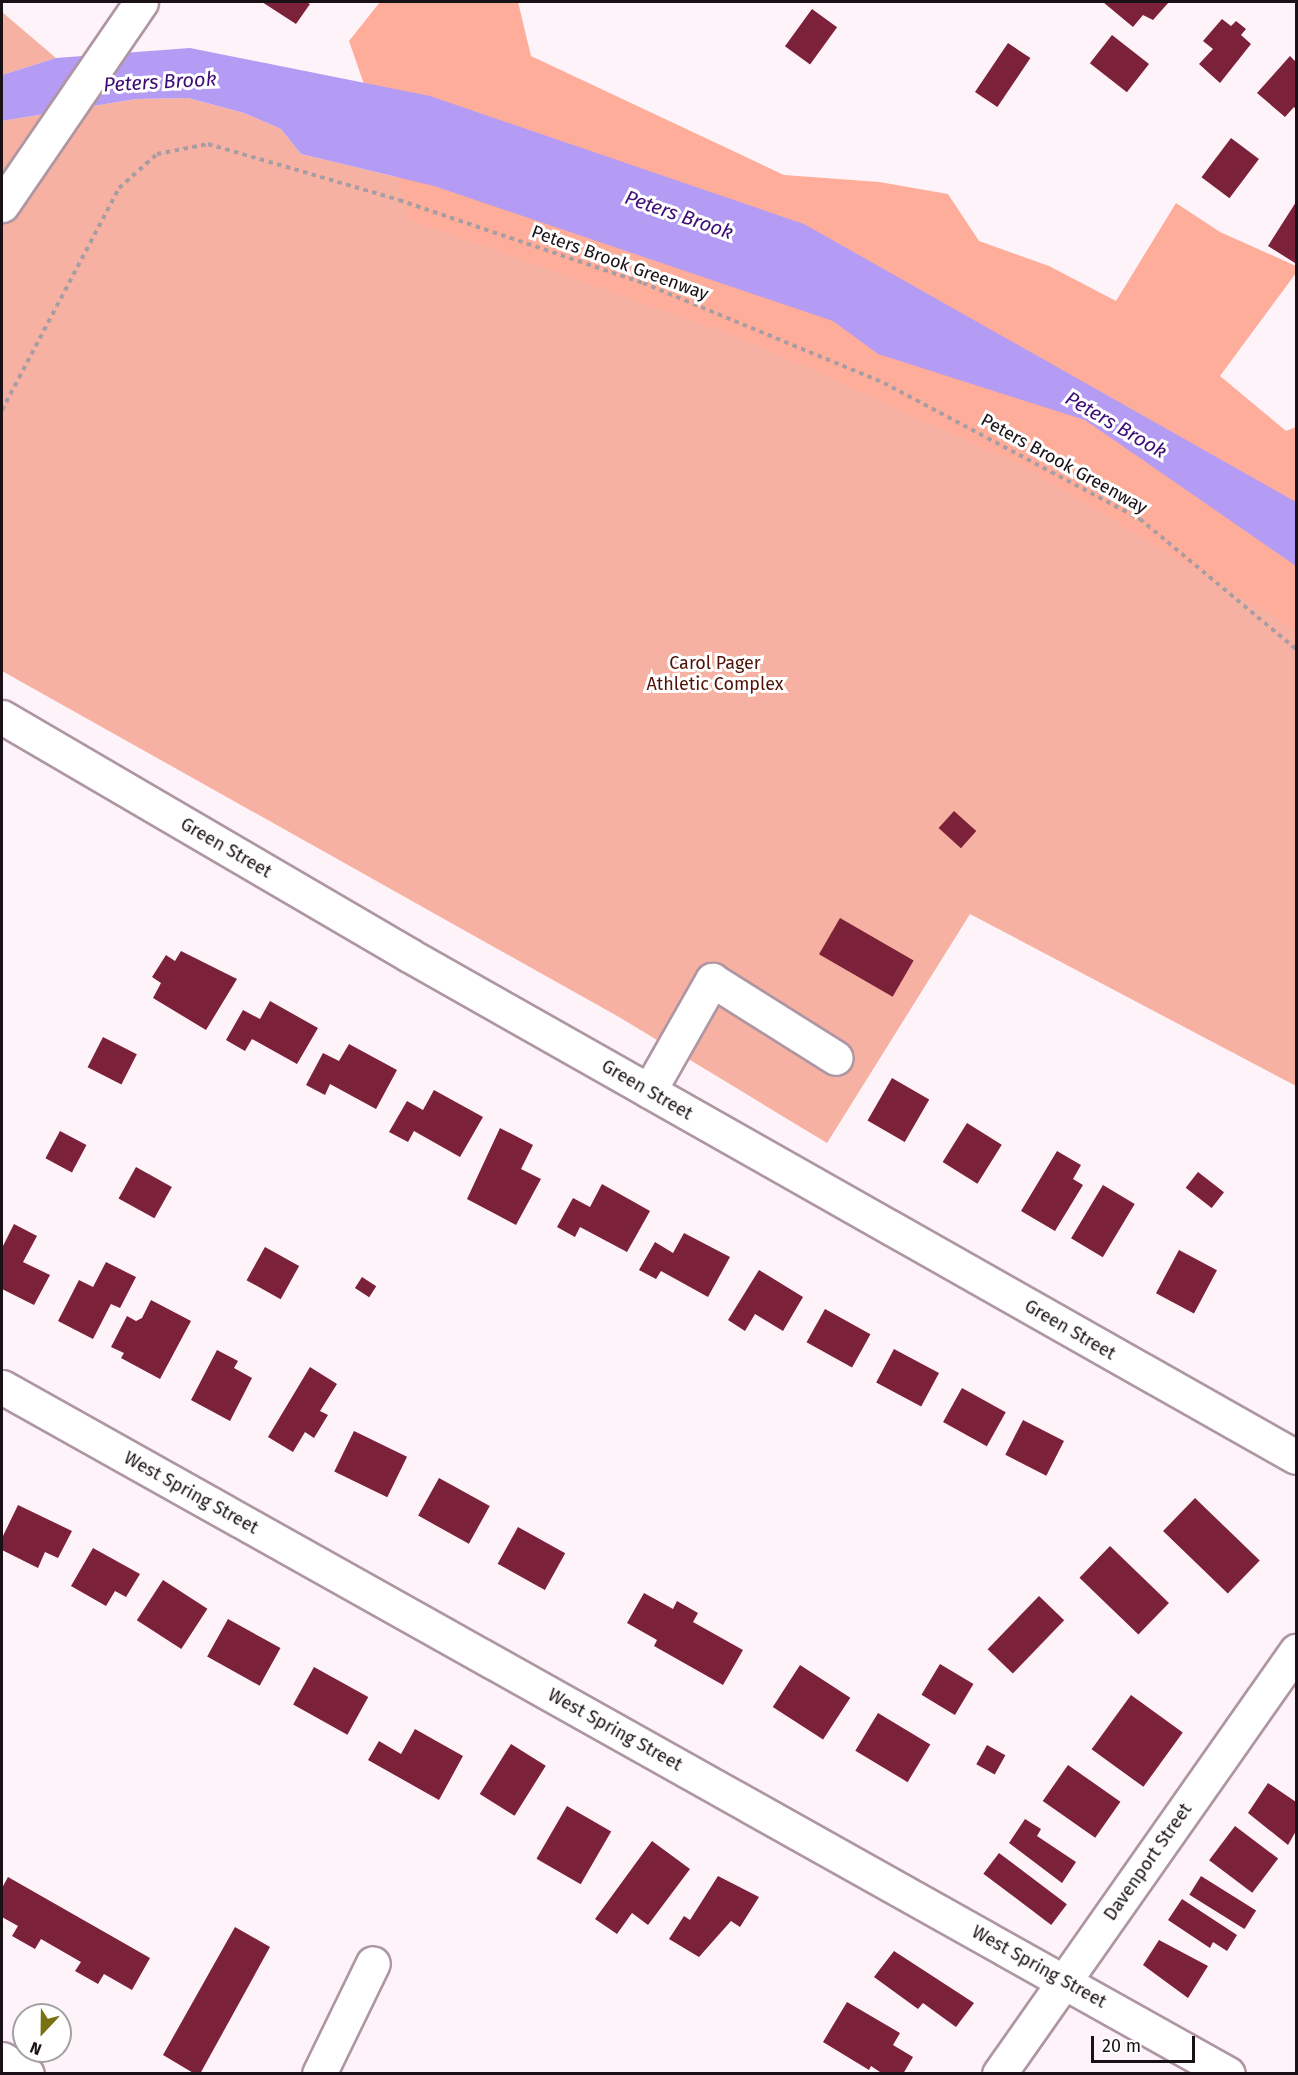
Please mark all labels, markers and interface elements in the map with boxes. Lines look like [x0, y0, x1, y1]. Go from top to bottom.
water label: Peters Brook [103, 67, 217, 97]
water label: Peters Brook [622, 185, 736, 245]
street label: Peters Brook Greenway [528, 221, 712, 305]
water label: Peters Brook [1061, 386, 1171, 464]
street label: Peters Brook Greenway [977, 409, 1151, 519]
park label: Carol Pager Athletic Complex [646, 653, 784, 696]
street label: Green Street [177, 813, 275, 883]
street label: Green Street [598, 1055, 696, 1125]
street label: Green Street [1021, 1295, 1119, 1365]
street label: West Spring Street [120, 1447, 262, 1539]
street label: West Spring Street [544, 1684, 686, 1776]
street label: Davenport Street [1099, 1799, 1197, 1925]
street label: West Spring Street [968, 1921, 1110, 2013]
north arrow [12, 2003, 72, 2063]
scale bar [1094, 2024, 1198, 2062]
text: 20 m [1102, 2035, 1141, 2057]
text: N [27, 2038, 44, 2059]

